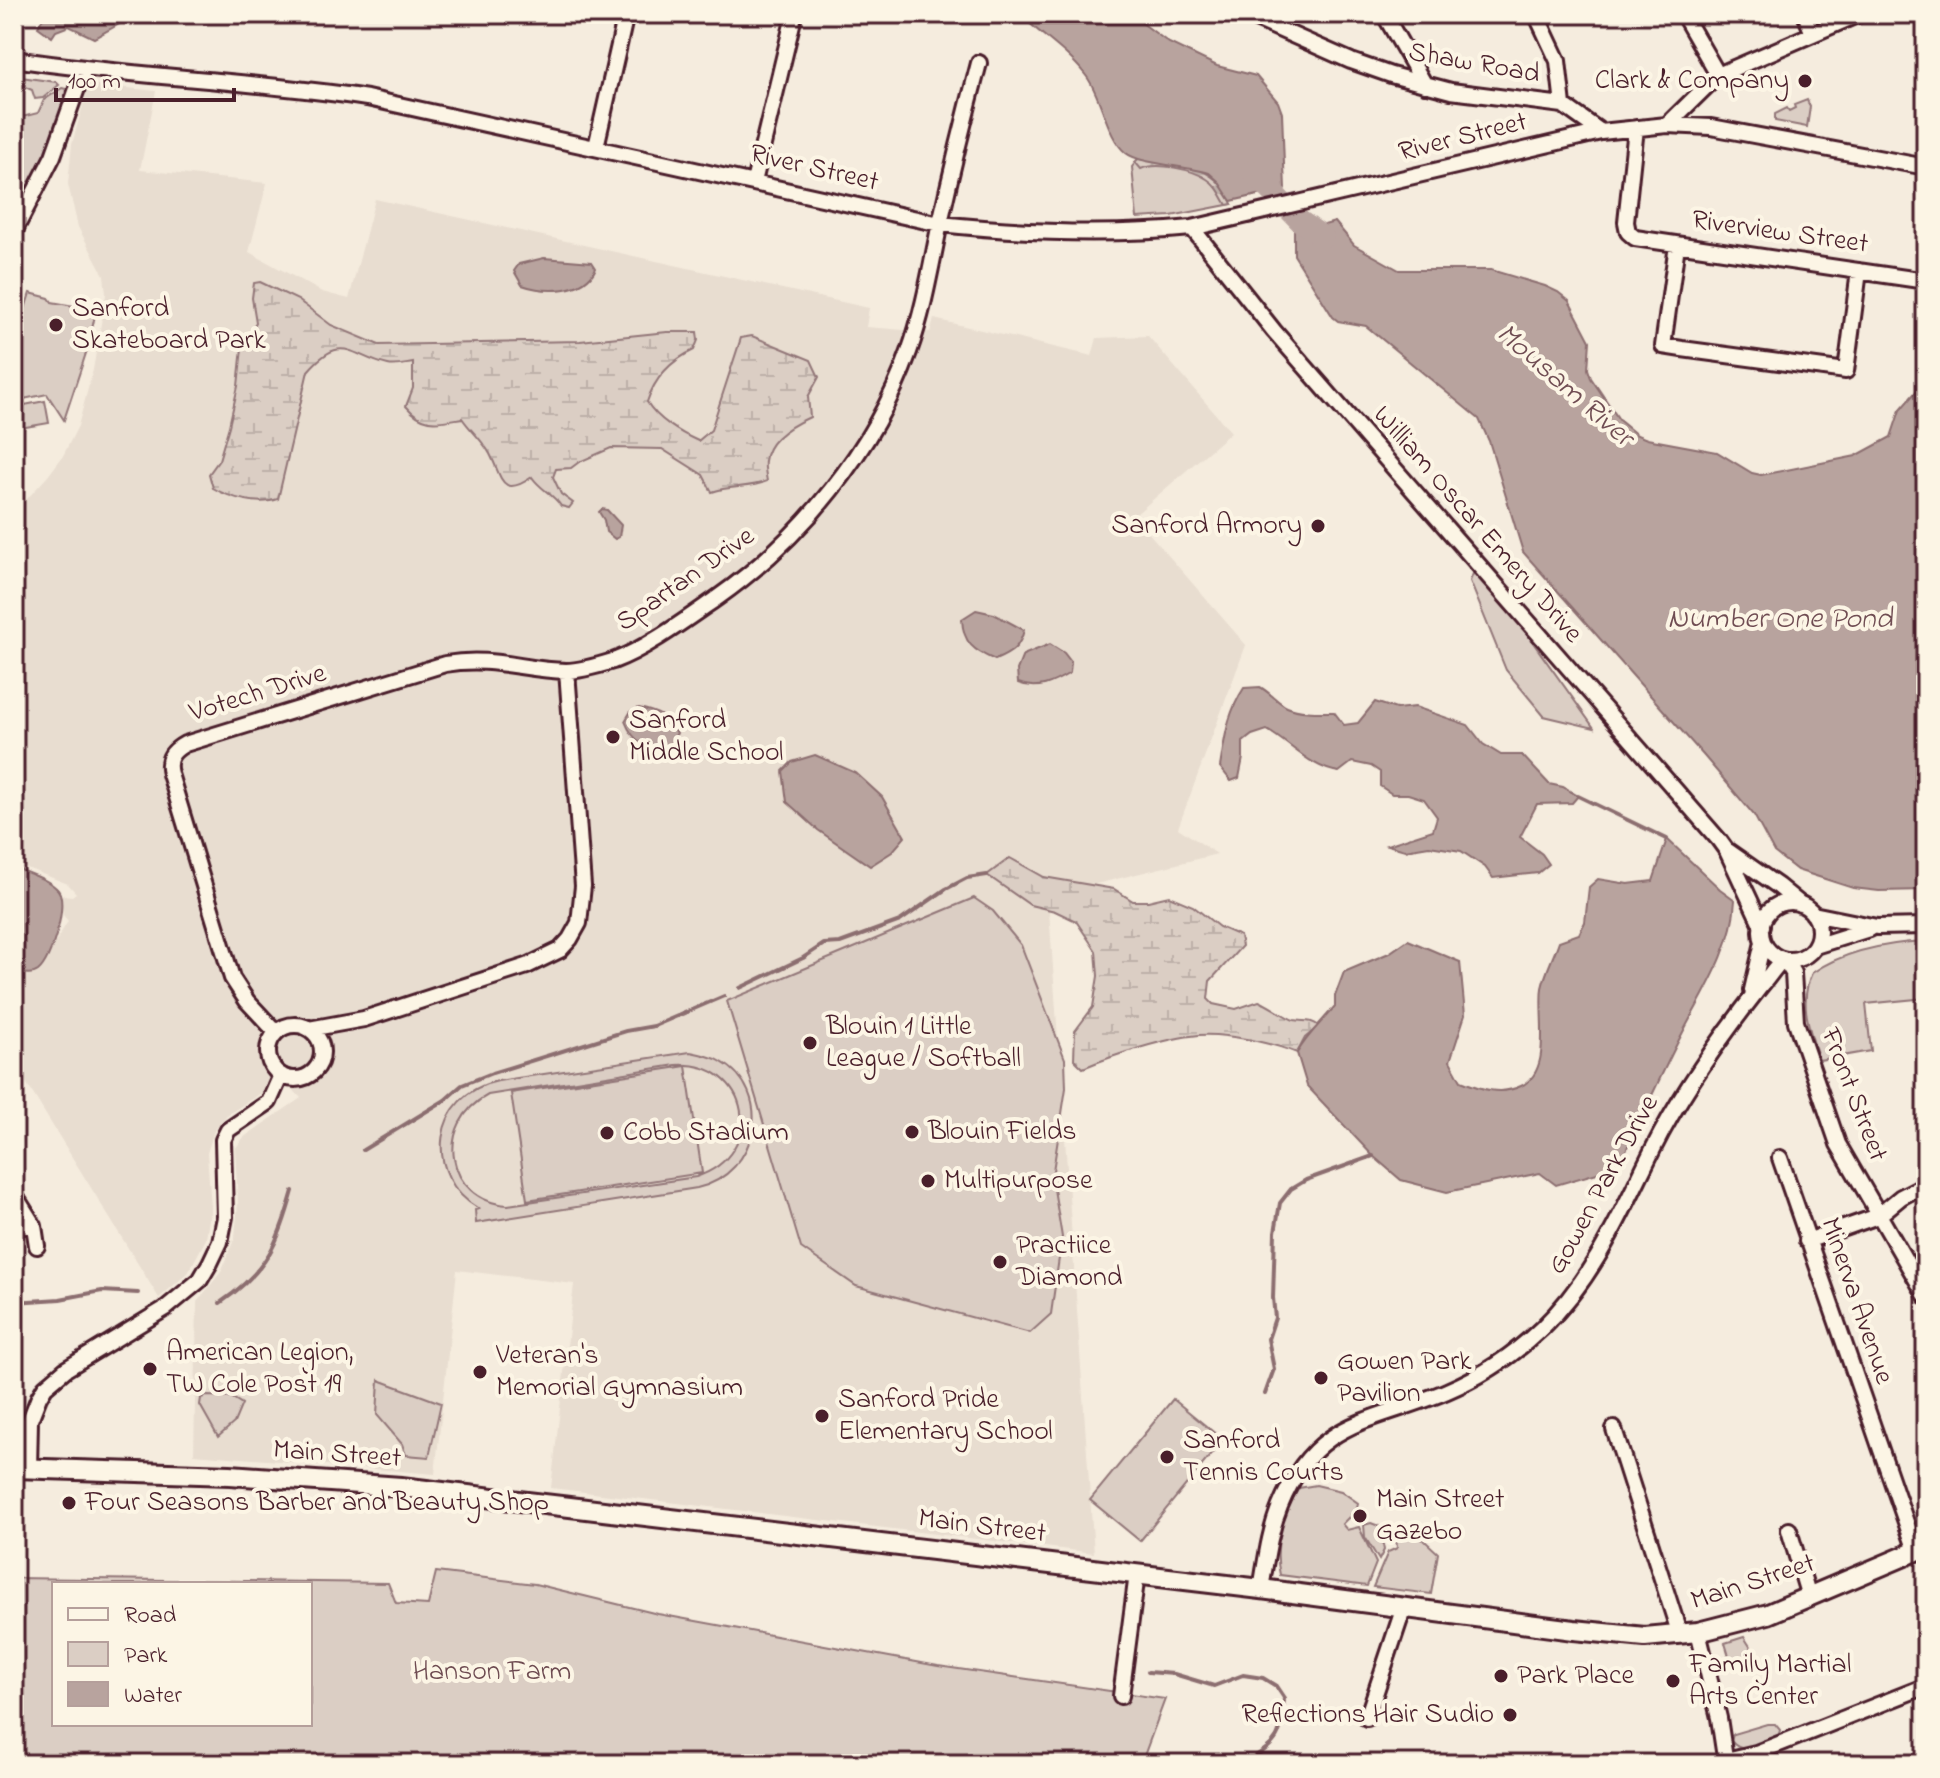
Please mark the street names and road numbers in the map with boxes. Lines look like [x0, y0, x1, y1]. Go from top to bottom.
street label: Shaw Road [1405, 32, 1543, 96]
street label: River Street [1395, 102, 1531, 174]
street label: River Street [746, 134, 882, 204]
street label: Riverview Street [1689, 200, 1871, 266]
street label: William Oscar Emery Drive [1362, 397, 1592, 653]
street label: Spartan Drive [608, 517, 764, 643]
street label: Votech Drive [184, 654, 332, 734]
street label: Front Street [1808, 1021, 1897, 1168]
street label: Gowen Park Drive [1538, 1087, 1671, 1282]
street label: Minerva Avenue [1808, 1212, 1904, 1390]
street label: Main Street [271, 1430, 403, 1480]
street label: Main Street [916, 1499, 1048, 1555]
street label: Main Street [1686, 1544, 1820, 1622]

